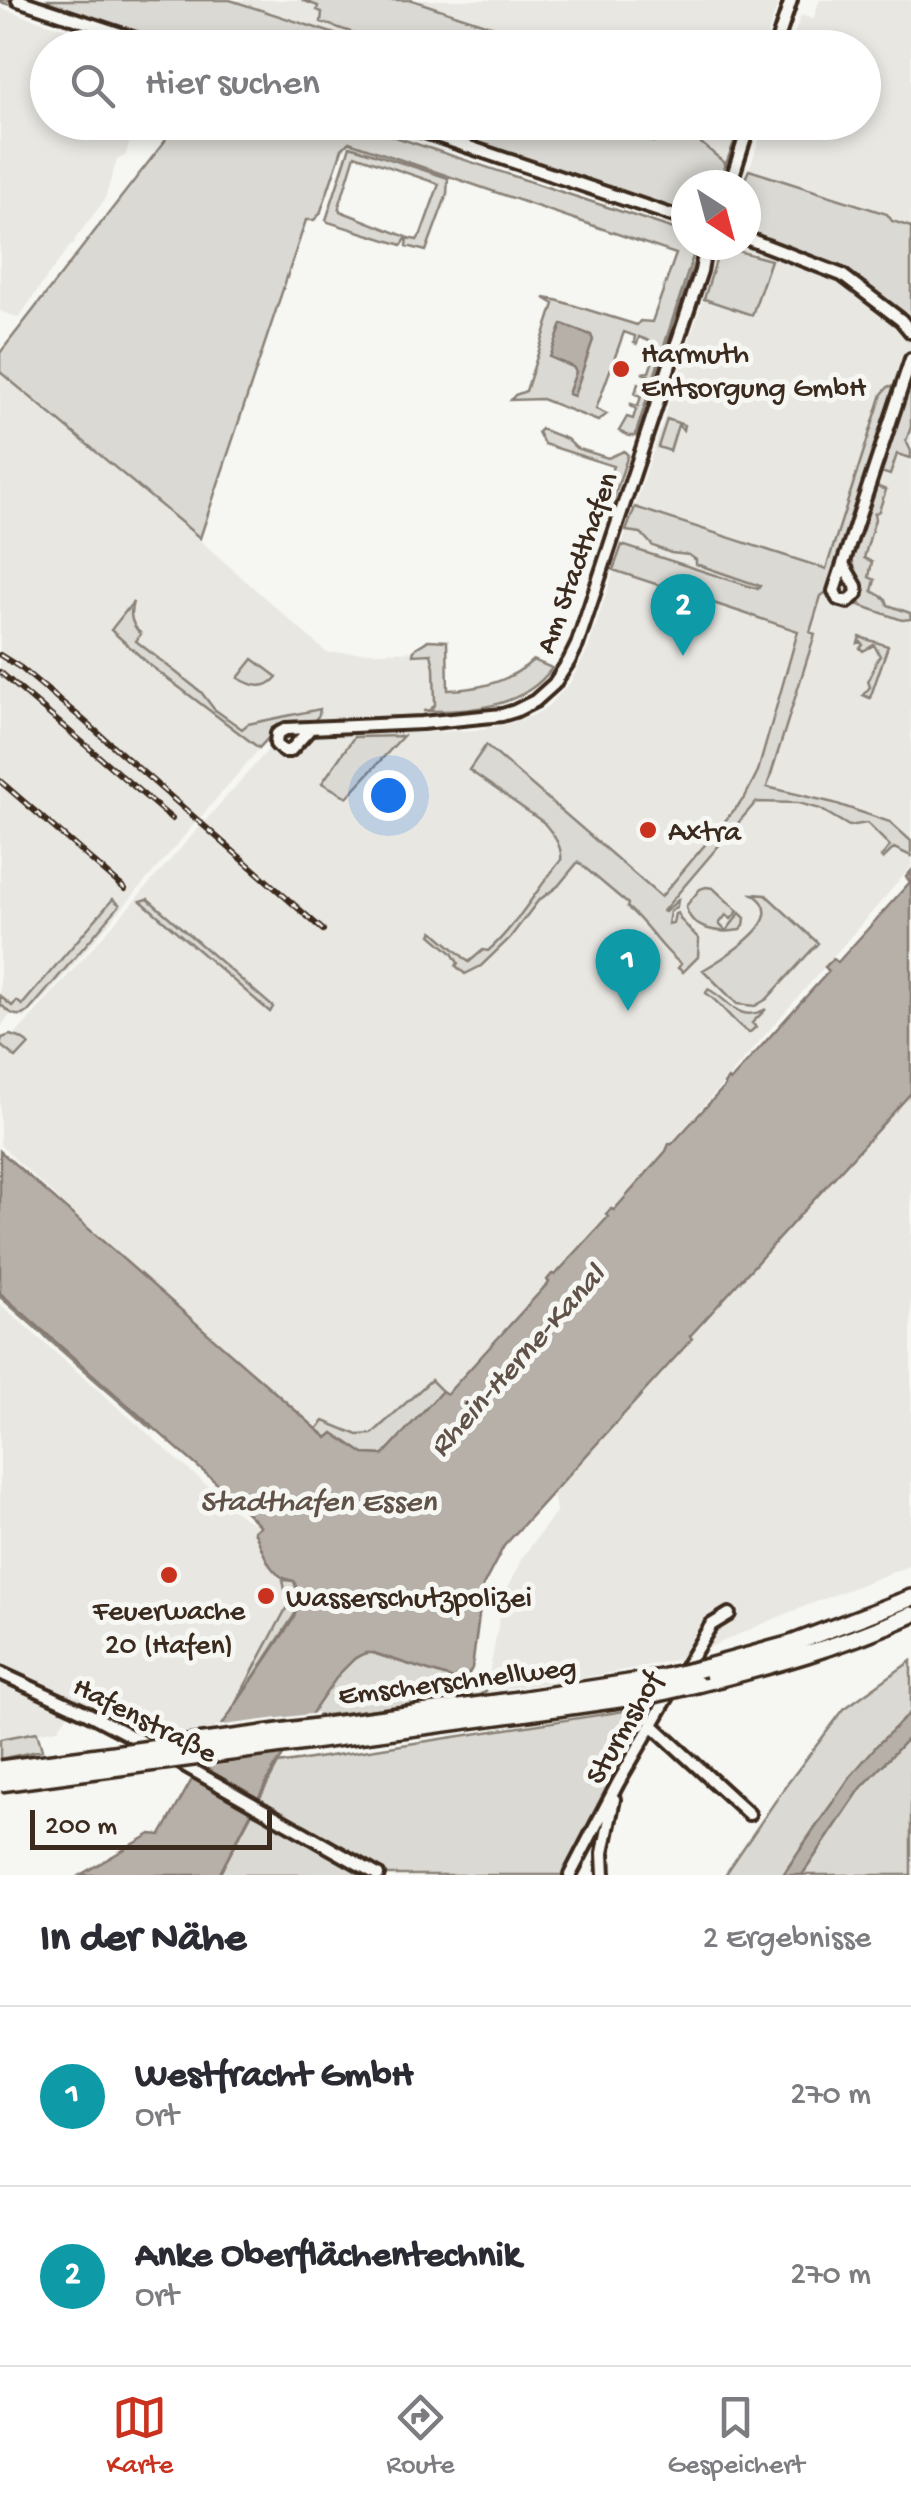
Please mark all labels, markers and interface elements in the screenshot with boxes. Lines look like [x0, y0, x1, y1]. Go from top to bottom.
search box [30, 30, 881, 140]
icon: search [65, 58, 120, 113]
text: Hier suchen [145, 63, 320, 107]
north arrow [671, 170, 761, 260]
place label: Harmuth Entsorgung GmbH [641, 339, 867, 408]
marker: Harmuth Entsorgung GmbH [610, 358, 632, 380]
street label: Am Stadthafen [530, 468, 628, 659]
pin: 2 [650, 574, 716, 656]
your location [363, 770, 414, 821]
place label: Axtra [668, 817, 742, 852]
marker: Axtra [637, 819, 659, 841]
pin: 1 [596, 928, 660, 1011]
water label: Rhein-Herne-Kanal [422, 1257, 616, 1466]
water label: Stadthafen Essen [200, 1485, 437, 1523]
marker: Feuerwache 20 (Hafen) [158, 1564, 180, 1586]
place label: Wasserschutzpolizei [286, 1583, 532, 1618]
marker: Wasserschutzpolizei [255, 1585, 277, 1607]
place label: Feuerwache 20 (Hafen) [92, 1596, 246, 1665]
street label: Emscherschnellweg [337, 1652, 579, 1715]
street label: Sturmshof [580, 1664, 673, 1792]
street label: Hafenstraße [66, 1671, 222, 1773]
scale bar [30, 1805, 272, 1850]
text: 200 m [45, 1811, 117, 1844]
text: In der Nähe [40, 1916, 246, 1965]
text: 2 Ergebnisse [703, 1921, 871, 1959]
text: Westfracht GmbH [135, 2055, 413, 2099]
text: 1 [66, 2077, 79, 2115]
text: 270 m [790, 2077, 871, 2115]
text: Ort [135, 2099, 179, 2137]
text: Anke Oberflächentechnik [135, 2235, 521, 2279]
text: 2 [65, 2257, 80, 2295]
text: 270 m [790, 2257, 871, 2295]
text: Ort [135, 2279, 179, 2317]
tab: Karte [106, 2390, 173, 2483]
tab: Route [386, 2390, 454, 2483]
tab: Gespeichert [667, 2390, 805, 2483]

